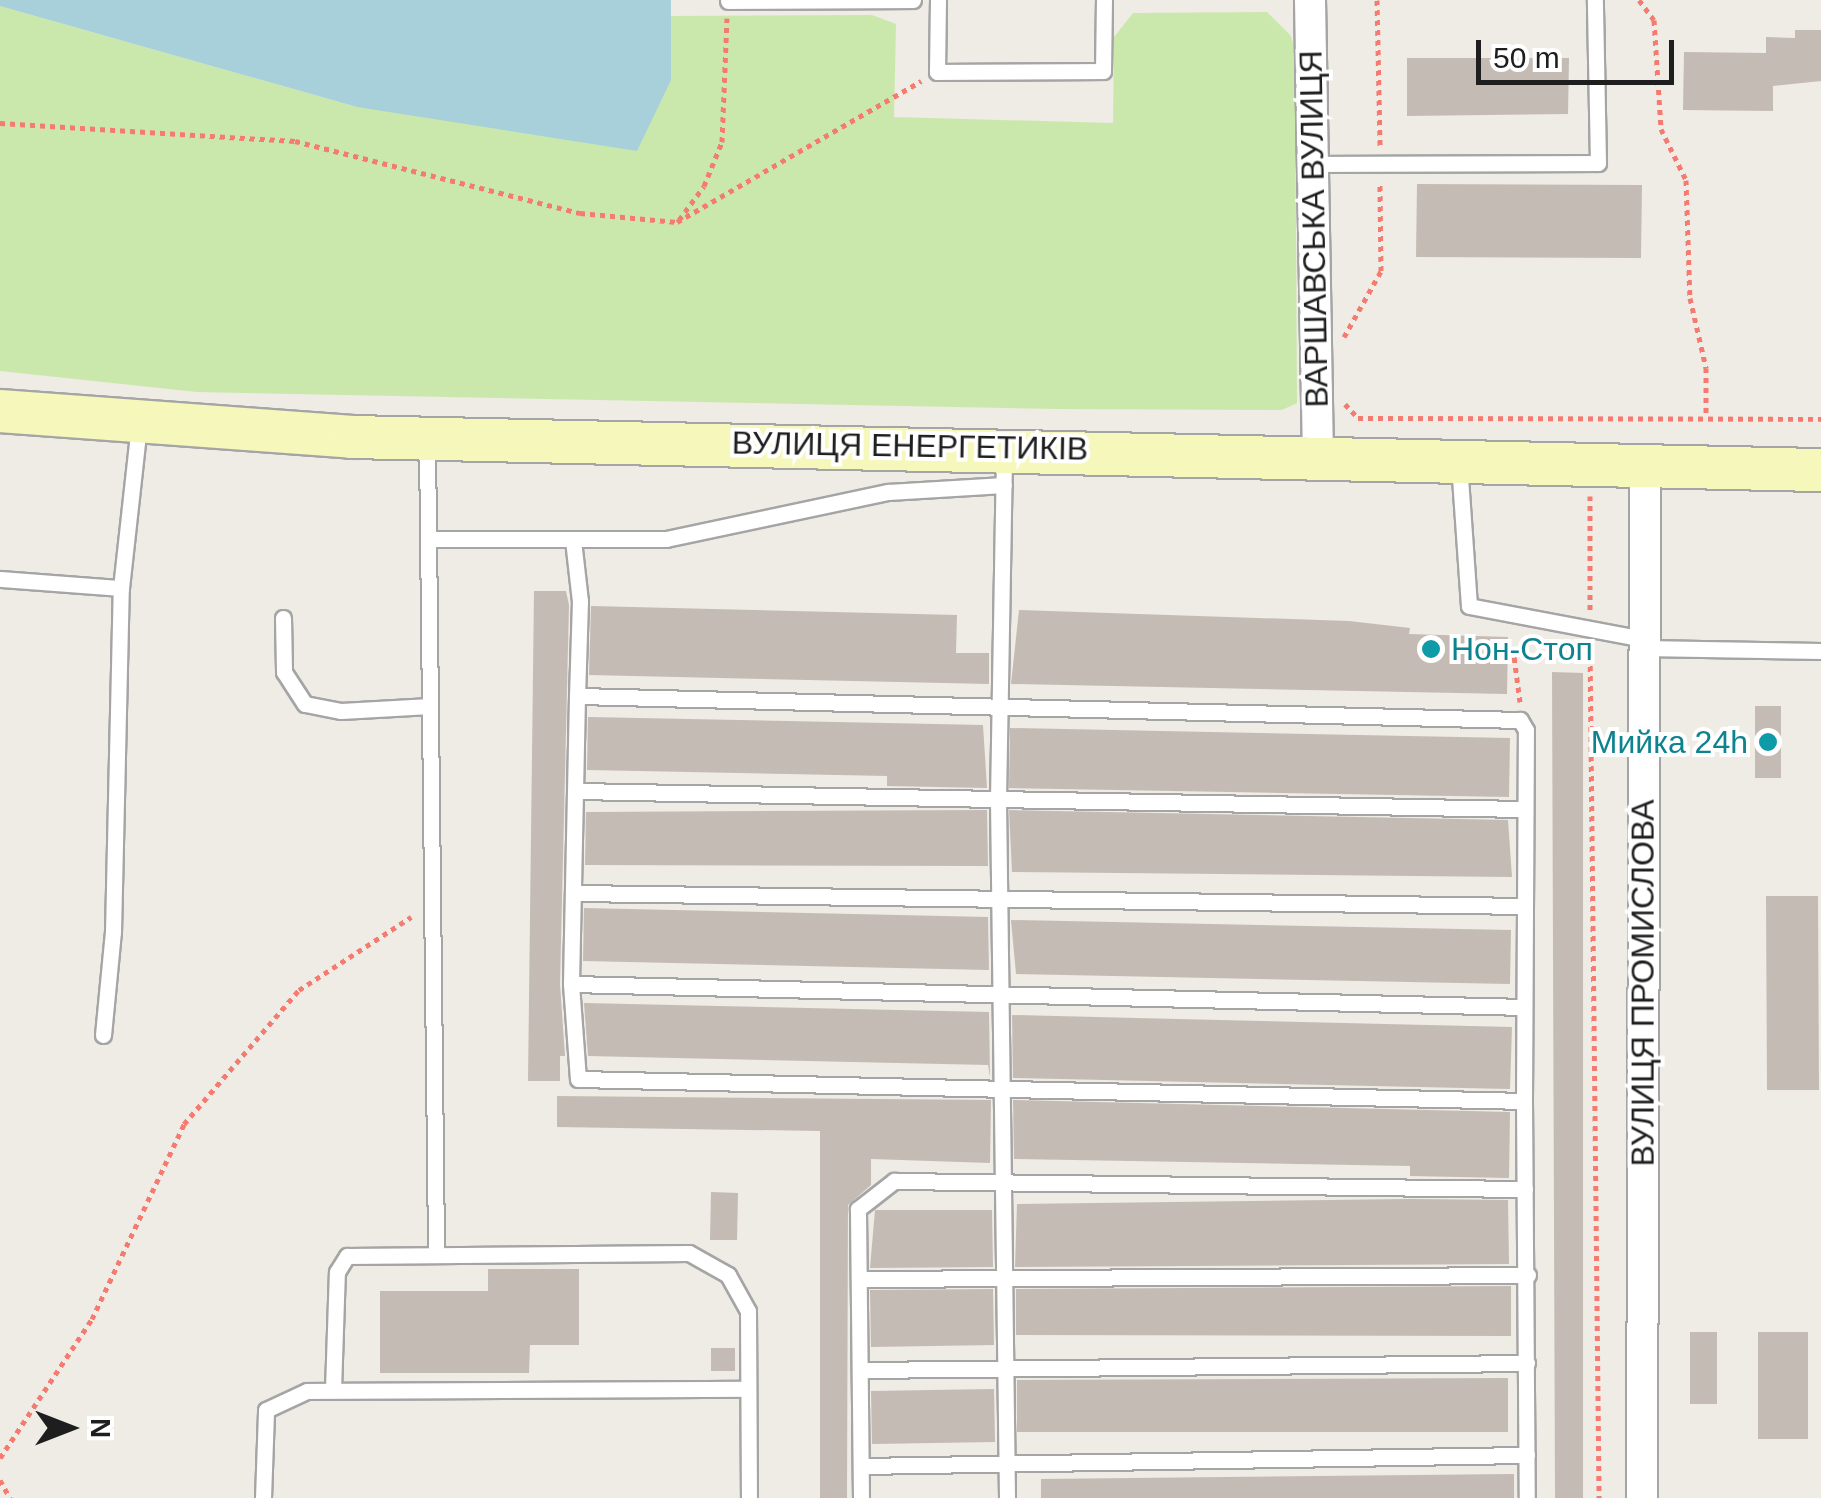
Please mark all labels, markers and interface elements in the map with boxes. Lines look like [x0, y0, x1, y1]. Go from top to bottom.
scale bar [1481, 20, 1678, 82]
text: 50 m [1493, 41, 1560, 74]
street label: ВАРШАВСЬКА ВУЛИЦЯ [1292, 50, 1336, 408]
street label: ВУЛИЦЯ ЕНЕРГЕТИКІВ [731, 424, 1089, 468]
place label: Нон-Стоп [1451, 630, 1593, 668]
marker: Нон-Стоп [1420, 638, 1442, 660]
place label: Мийка 24һ [1591, 723, 1748, 761]
marker: Мийка 24һ [1757, 731, 1779, 753]
street label: ВУЛИЦЯ ПРОМИСЛОВА [1624, 800, 1662, 1166]
north arrow [20, 1378, 120, 1478]
text: N [85, 1418, 116, 1438]

